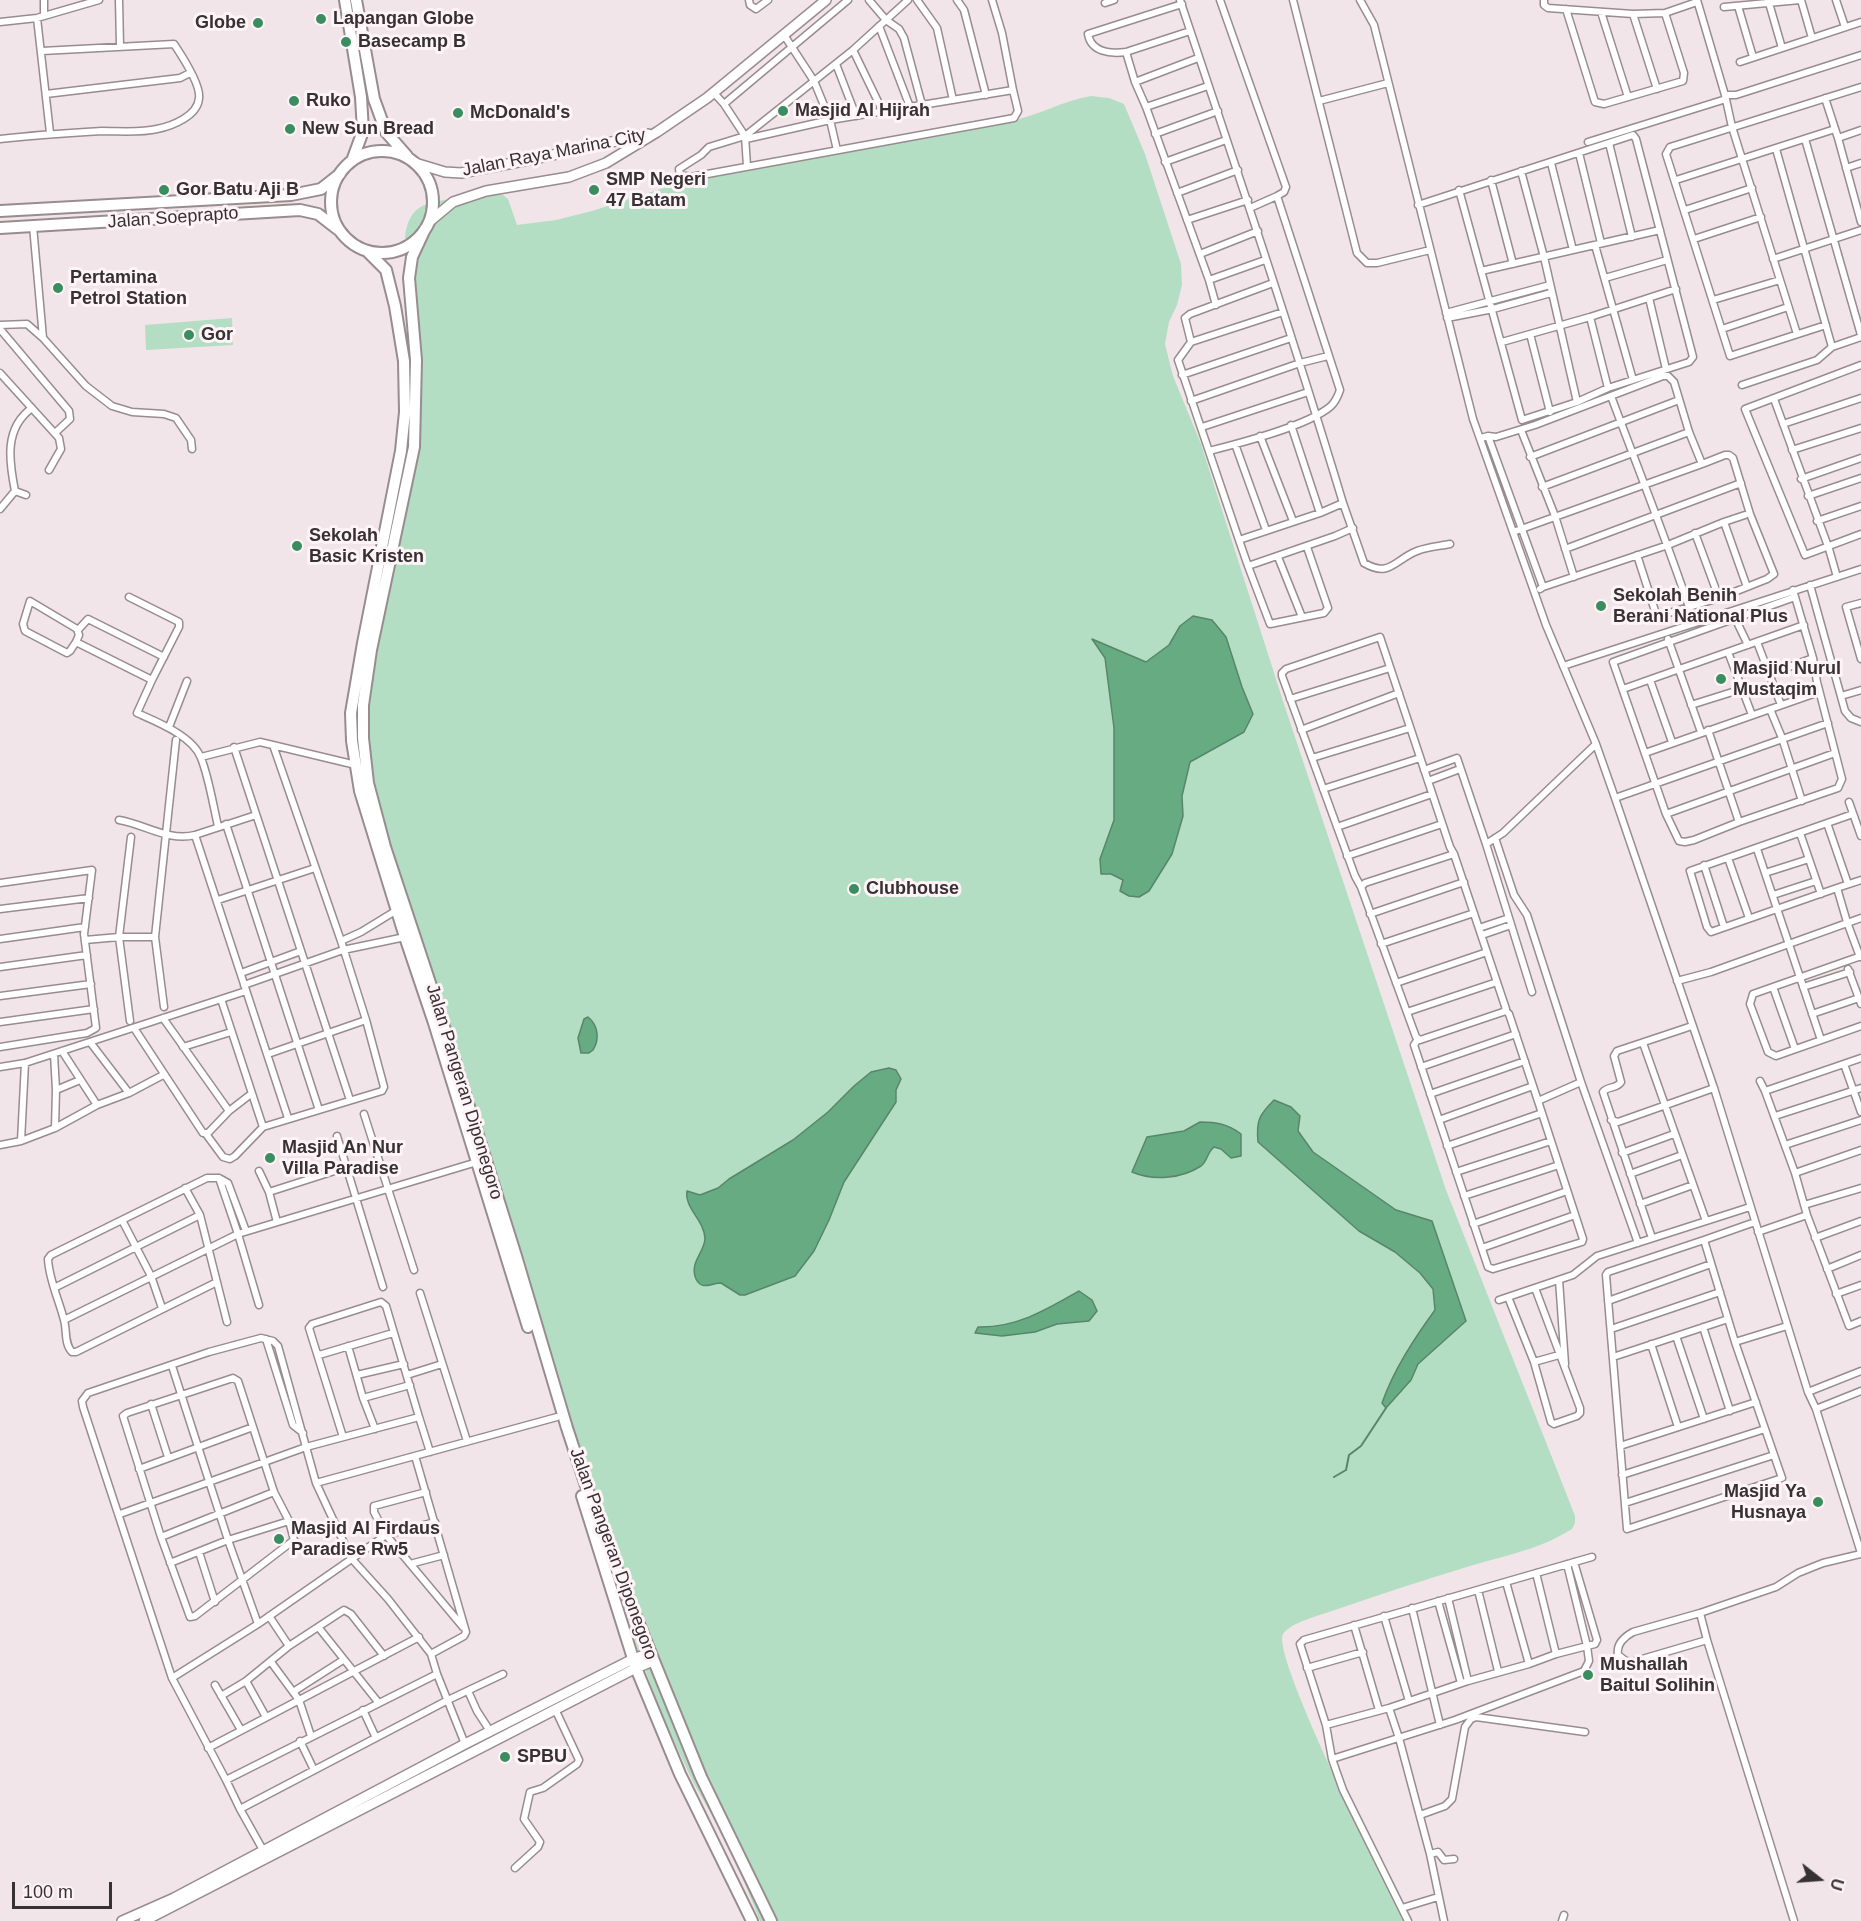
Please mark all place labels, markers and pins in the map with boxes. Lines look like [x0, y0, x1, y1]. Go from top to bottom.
place label: Lapangan Globe [333, 8, 474, 30]
place label: Globe [195, 12, 246, 34]
marker: Lapangan Globe [314, 12, 328, 26]
marker: Globe [251, 16, 265, 30]
place label: Basecamp B [358, 31, 466, 53]
marker: Basecamp B [339, 35, 353, 49]
place label: Ruko [306, 90, 351, 112]
marker: Ruko [287, 94, 301, 108]
place label: Masjid Al Hijrah [795, 100, 930, 122]
place label: McDonald's [470, 102, 570, 124]
marker: Masjid Al Hijrah [776, 104, 790, 118]
marker: McDonald's [451, 106, 465, 120]
place label: New Sun Bread [302, 118, 434, 140]
marker: New Sun Bread [283, 122, 297, 136]
place label: SMP Negeri 47 Batam [606, 169, 706, 212]
place label: Gor Batu Aji B [176, 179, 299, 201]
marker: Gor Batu Aji B [157, 183, 171, 197]
marker: SMP Negeri 47 Batam [587, 183, 601, 197]
place label: Pertamina Petrol Station [70, 267, 187, 310]
marker: Pertamina Petrol Station [51, 281, 65, 295]
place label: Gor [201, 324, 233, 346]
marker: Gor [182, 328, 196, 342]
place label: Sekolah Basic Kristen [309, 525, 424, 568]
marker: Sekolah Basic Kristen [290, 539, 304, 553]
place label: Sekolah Benih Berani National Plus [1613, 585, 1788, 628]
marker: Sekolah Benih Berani National Plus [1594, 599, 1608, 613]
place label: Masjid Nurul Mustaqim [1733, 658, 1841, 700]
marker: Masjid Nurul Mustaqim [1714, 672, 1728, 686]
place label: Clubhouse [866, 878, 959, 900]
marker: Clubhouse [847, 882, 861, 896]
place label: Masjid An Nur Villa Paradise [282, 1137, 403, 1180]
marker: Masjid An Nur Villa Paradise [263, 1151, 277, 1165]
place label: Masjid Ya Husnaya [1724, 1481, 1806, 1524]
marker: Masjid Ya Husnaya [1811, 1495, 1825, 1509]
place label: Masjid Al Firdaus Paradise Rw5 [291, 1518, 440, 1561]
marker: Masjid Al Firdaus Paradise Rw5 [272, 1532, 286, 1546]
place label: Mushallah Baitul Solihin [1600, 1654, 1715, 1696]
marker: Mushallah Baitul Solihin [1581, 1668, 1595, 1682]
place label: SPBU [517, 1746, 567, 1768]
marker: SPBU [498, 1750, 512, 1764]

